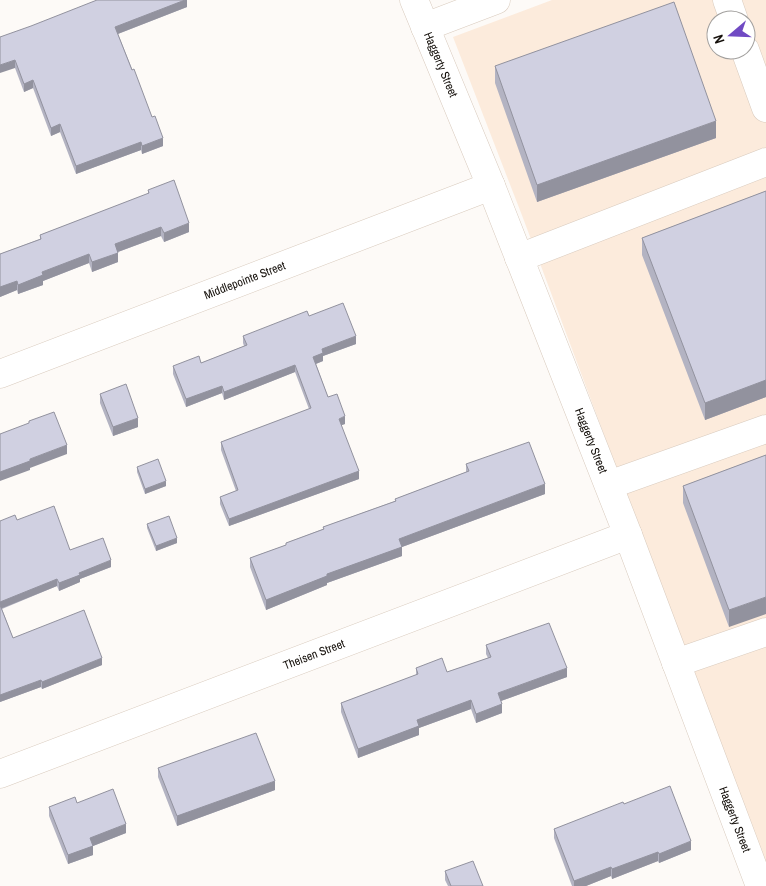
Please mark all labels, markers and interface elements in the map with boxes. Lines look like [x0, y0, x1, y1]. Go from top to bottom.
north arrow [706, 10, 756, 60]
street label: Haggerty Street [420, 30, 461, 100]
text: N [709, 32, 729, 46]
street label: Middlepointe Street [202, 257, 288, 303]
street label: Haggerty Street [571, 406, 611, 476]
street label: Theisen Street [281, 635, 347, 673]
street label: Haggerty Street [715, 784, 755, 855]

